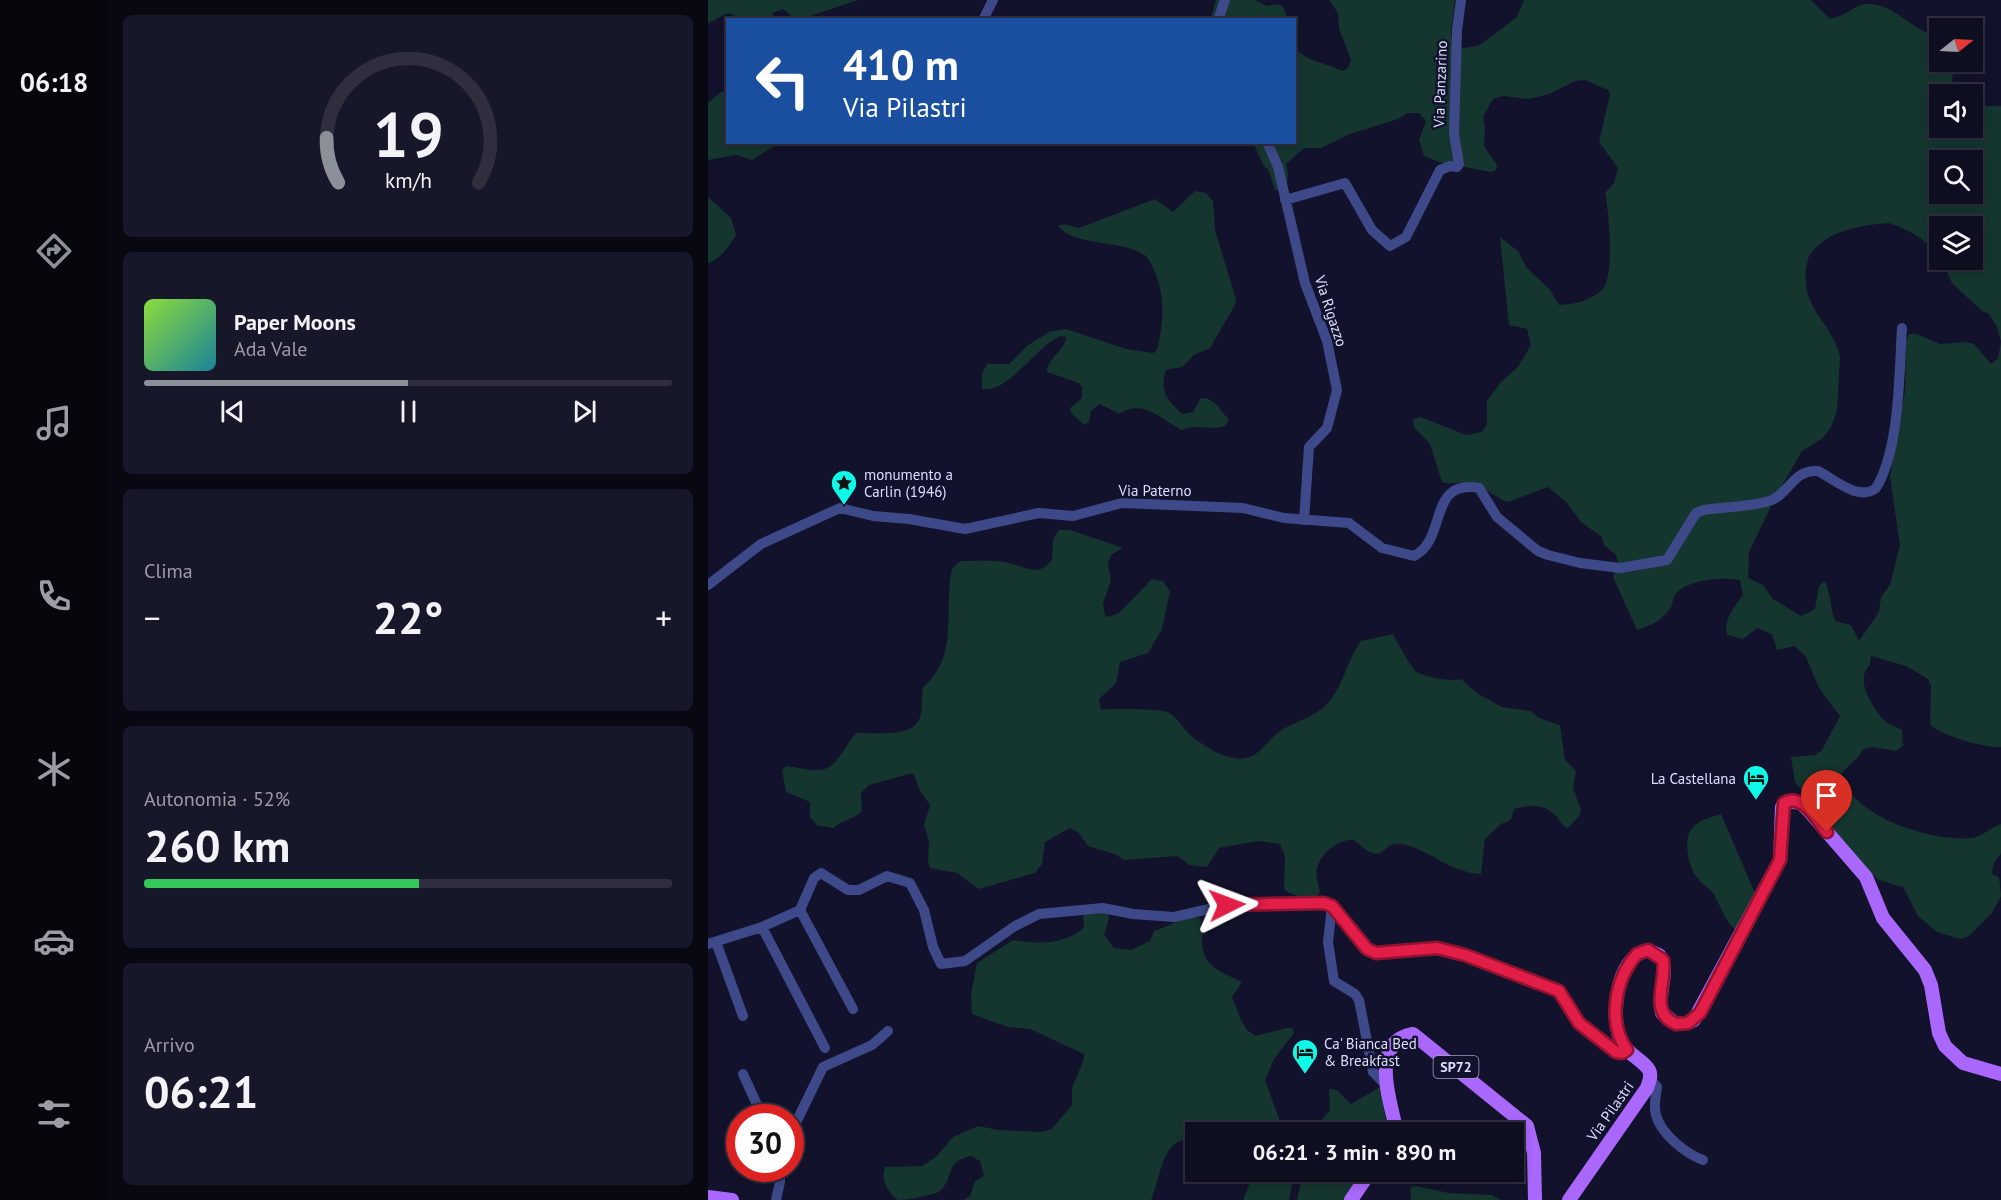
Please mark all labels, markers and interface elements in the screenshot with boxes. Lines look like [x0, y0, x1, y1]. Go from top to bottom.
north arrow [1929, 18, 1983, 72]
map controls [1929, 18, 1983, 270]
text: 410 m [843, 37, 959, 92]
street label: Via Panzarino [1429, 40, 1451, 129]
icon: left [744, 42, 822, 120]
text: 06:18 [20, 65, 88, 99]
button: sound [1929, 84, 1983, 138]
text: Via Pilastri [843, 90, 967, 124]
text: 19 [373, 93, 443, 174]
button: search [1929, 150, 1983, 204]
text: km/h [384, 166, 431, 194]
button: layers [1929, 216, 1983, 270]
icon: directions [33, 230, 75, 272]
street label: Via Rigazzo [1310, 272, 1351, 349]
text: Paper Moons [234, 308, 356, 336]
text: Ada Vale [234, 336, 307, 362]
icon: previous [216, 395, 249, 428]
icon: pause [392, 395, 425, 428]
icon: next [568, 395, 601, 428]
icon: music [33, 402, 75, 444]
place label: monumento a Carlin (1946) [864, 465, 953, 501]
place icon: monumento a Carlin (1946) [829, 468, 859, 506]
street label: Via Paterno [1117, 481, 1192, 500]
text: Clima [144, 558, 193, 584]
icon: phone [33, 575, 75, 617]
text: 22° [373, 588, 443, 646]
text: − [144, 596, 161, 639]
text: + [655, 596, 672, 639]
icon: climate [33, 748, 75, 790]
hotel icon: La Castellana [1741, 763, 1771, 801]
place label: La Castellana [1651, 769, 1736, 788]
pin [1801, 770, 1852, 832]
icon: arrive [1810, 779, 1843, 812]
text: Autonomia · 52% [144, 786, 290, 812]
text: 260 km [144, 816, 290, 874]
position arrow [1195, 873, 1259, 937]
icon: car [33, 920, 75, 962]
text: Arrivo [144, 1032, 195, 1058]
place label: Ca' Bianca Bed & Breakfast [1324, 1034, 1417, 1070]
hotel icon: Ca' Bianca Bed & Breakfast [1290, 1037, 1320, 1075]
road number: SP72 [1434, 1056, 1479, 1078]
text: 06:21 [144, 1062, 258, 1120]
street label: Via Pilastri [1582, 1077, 1637, 1145]
icon: filters [33, 1093, 75, 1135]
speed limit sign: 30 [726, 1104, 804, 1182]
text: 06:21 · 3 min · 890 m [1253, 1138, 1456, 1166]

